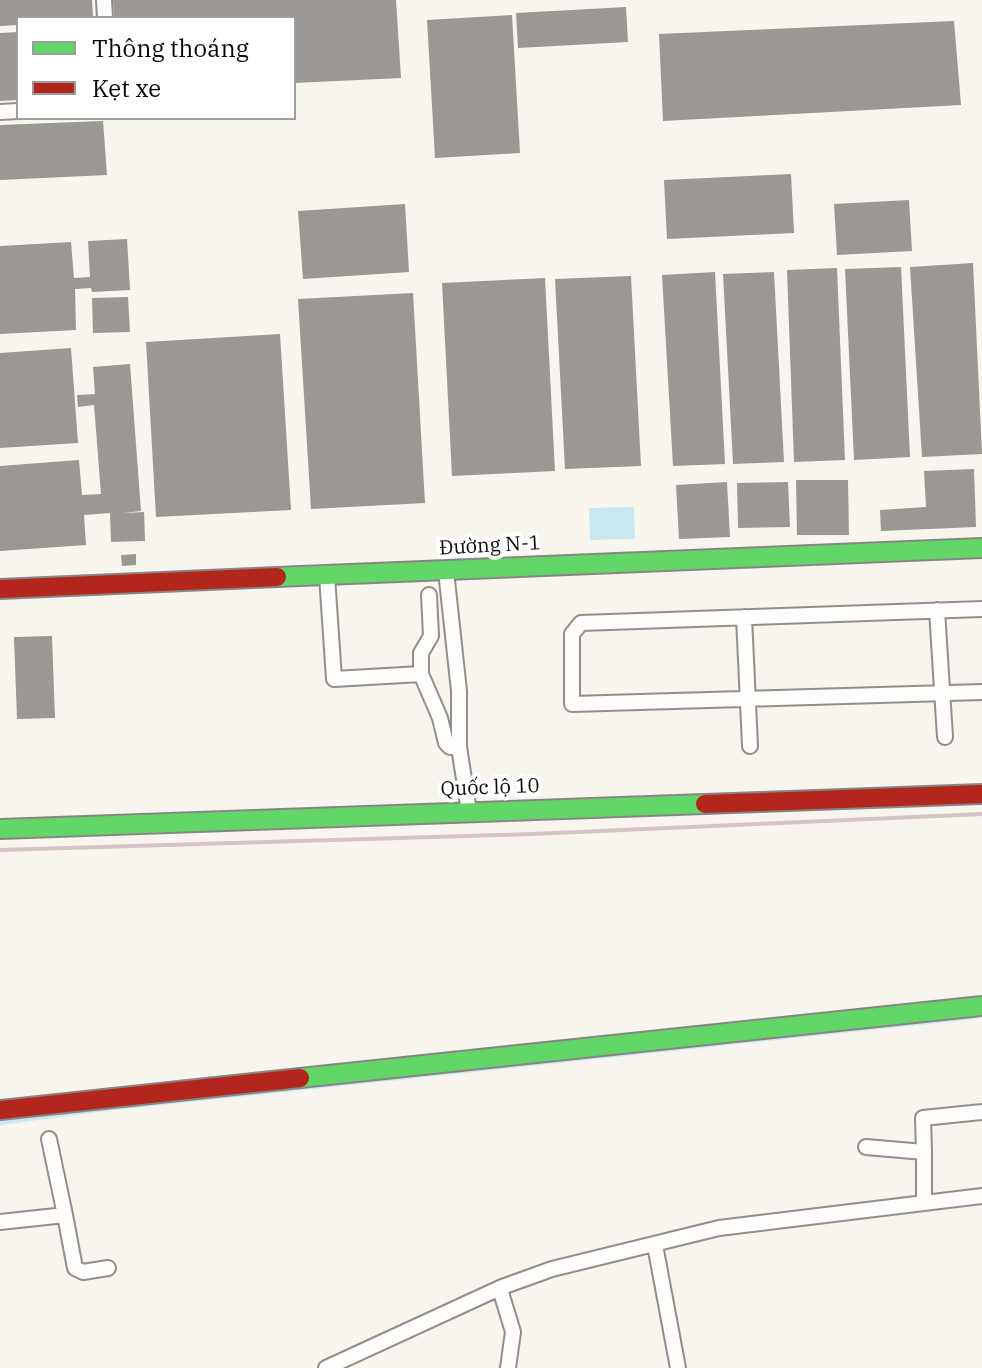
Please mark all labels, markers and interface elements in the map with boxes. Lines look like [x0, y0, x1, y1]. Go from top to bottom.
legend [16, 16, 296, 120]
text: Thông thoáng [92, 32, 249, 64]
text: Kẹt xe [92, 72, 161, 104]
street label: Đường N-1 [439, 531, 541, 561]
street label: Quốc lộ 10 [440, 774, 540, 802]

